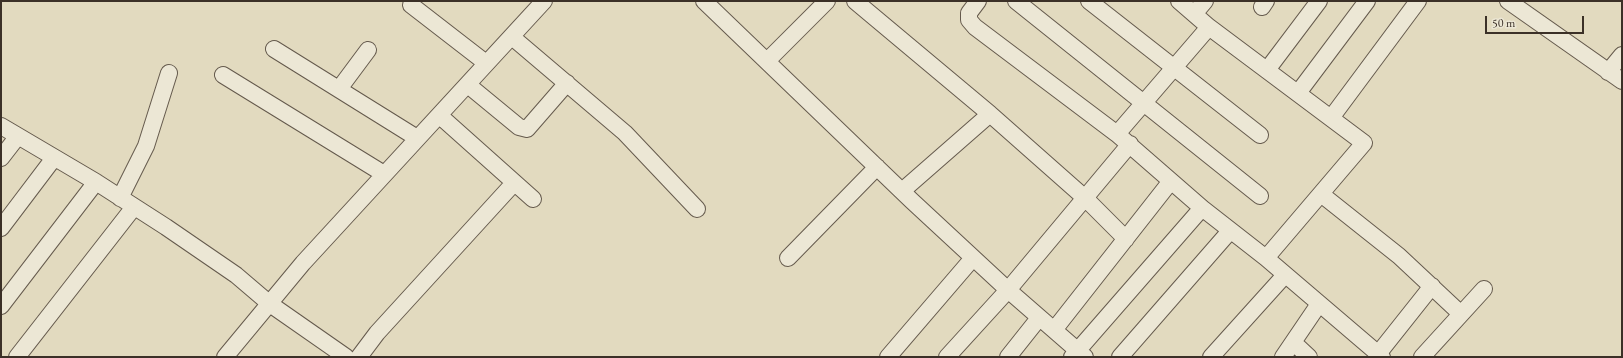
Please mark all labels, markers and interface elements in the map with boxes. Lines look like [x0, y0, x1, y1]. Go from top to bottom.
scale bar [1487, 8, 1586, 34]
text: 50 m [1492, 15, 1515, 31]

